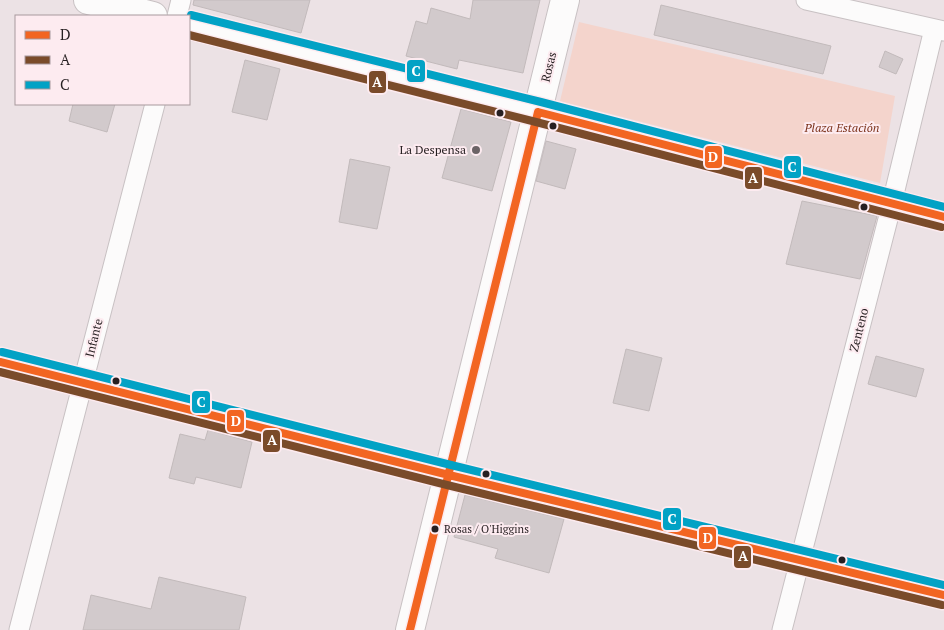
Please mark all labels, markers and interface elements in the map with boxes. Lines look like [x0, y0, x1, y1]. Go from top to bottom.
legend [15, 15, 190, 105]
text: D [60, 24, 71, 44]
text: A [60, 49, 71, 69]
street label: Rosas [538, 50, 559, 83]
line badge: C [406, 59, 426, 83]
text: C [411, 61, 421, 80]
line badge: A [368, 70, 387, 94]
text: A [372, 72, 383, 91]
text: C [60, 74, 70, 94]
unlabelled marker [495, 108, 505, 118]
park label: Plaza Estación [804, 120, 879, 135]
unlabelled marker [548, 121, 558, 131]
place label: La Despensa [399, 142, 466, 157]
marker: La Despensa [470, 144, 482, 156]
line badge: D [704, 145, 723, 169]
text: D [708, 147, 718, 166]
line badge: C [783, 155, 802, 179]
text: C [787, 157, 797, 176]
line badge: A [744, 166, 763, 190]
text: A [748, 168, 759, 187]
unlabelled marker [859, 202, 869, 212]
street label: Zenteno [846, 306, 871, 353]
street label: Infante [82, 317, 106, 359]
unlabelled marker [111, 376, 121, 386]
line badge: C [191, 390, 211, 414]
text: C [196, 392, 206, 411]
line badge: D [226, 409, 245, 433]
text: D [231, 411, 241, 430]
line badge: A [262, 429, 281, 453]
text: A [267, 430, 278, 449]
unlabelled marker [481, 469, 491, 479]
line badge: C [662, 507, 682, 531]
text: C [667, 509, 677, 528]
place label: Rosas / O'Higgins [444, 522, 529, 536]
marker: Rosas / O'Higgins [430, 524, 440, 534]
line badge: D [698, 526, 717, 550]
text: D [703, 528, 713, 547]
line badge: A [733, 545, 752, 569]
text: A [738, 546, 749, 565]
unlabelled marker [837, 555, 847, 565]

